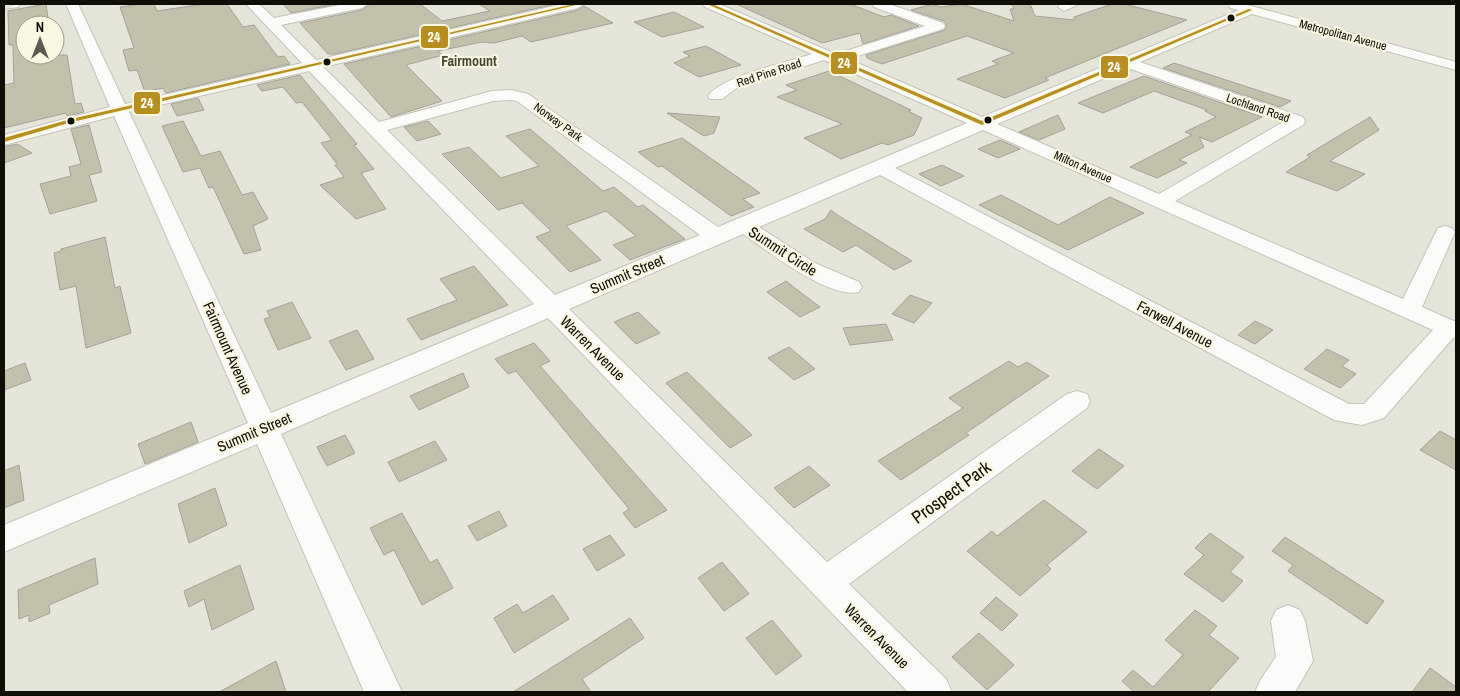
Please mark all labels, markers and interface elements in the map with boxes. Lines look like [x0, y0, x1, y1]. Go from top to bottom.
unlabelled marker [1226, 13, 1236, 23]
north arrow [15, 15, 65, 65]
street label: Metropolitan Avenue [1297, 16, 1389, 54]
text: N [36, 18, 44, 36]
line badge: 24 [420, 25, 449, 49]
text: 24 [428, 28, 441, 46]
line badge: 24 [830, 51, 858, 75]
district label: Fairmount [441, 52, 497, 70]
text: 24 [838, 54, 851, 72]
street label: Red Pine Road [735, 55, 803, 91]
line badge: 24 [1100, 55, 1129, 79]
unlabelled marker [322, 57, 332, 67]
text: 24 [1108, 58, 1121, 76]
street label: Lochland Road [1224, 90, 1292, 126]
line badge: 24 [133, 91, 161, 115]
text: 24 [141, 94, 154, 112]
street label: Norway Park [531, 99, 586, 145]
unlabelled marker [983, 115, 993, 125]
unlabelled marker [66, 116, 76, 126]
street label: Milton Avenue [1051, 147, 1115, 187]
street label: Summit Circle [745, 221, 822, 281]
street label: Summit Street [587, 249, 668, 299]
street label: Farwell Avenue [1133, 295, 1217, 353]
street label: Fairmount Avenue [198, 298, 258, 398]
street label: Warren Avenue [556, 311, 630, 385]
street label: Summit Street [214, 407, 295, 457]
street label: Prospect Park [906, 454, 996, 529]
street label: Warren Avenue [840, 599, 914, 673]

